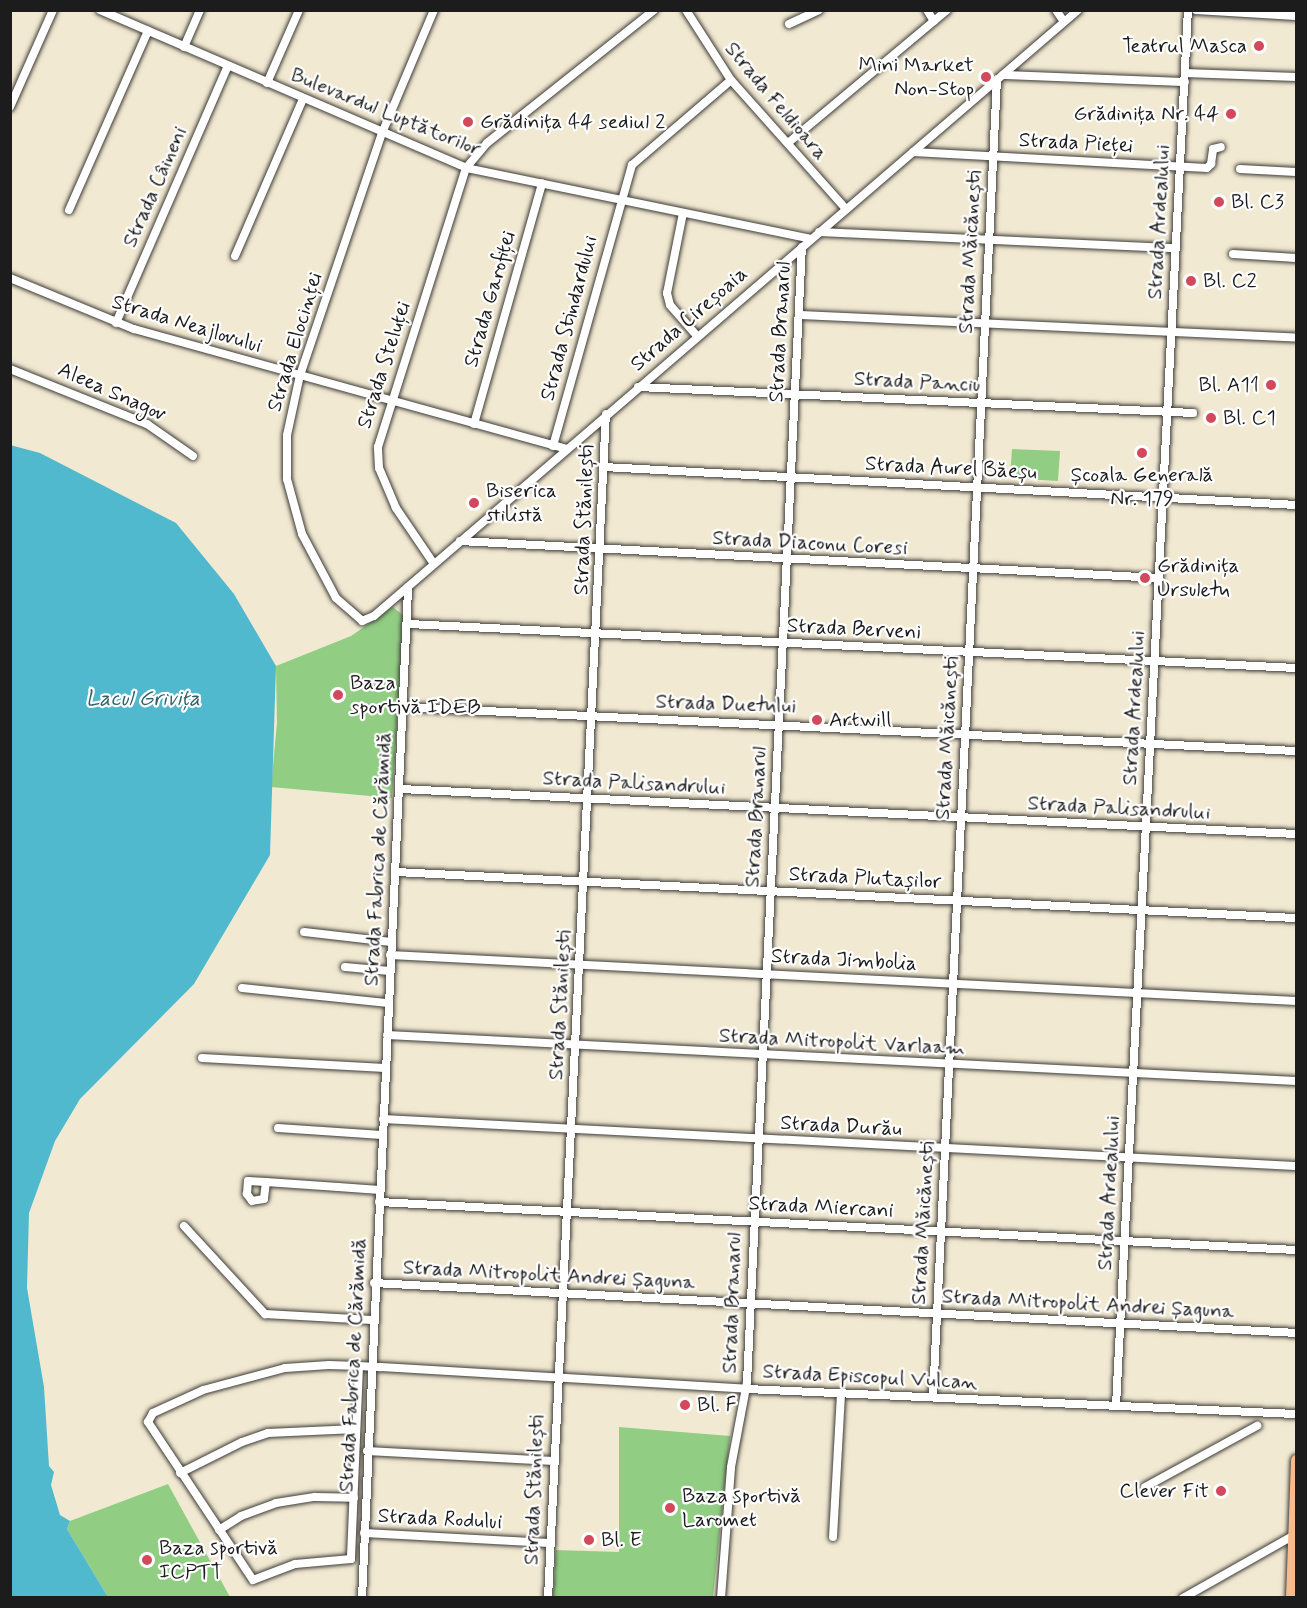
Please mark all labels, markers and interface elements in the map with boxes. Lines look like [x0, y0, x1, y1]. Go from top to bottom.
place label: Teatrul Masca [1122, 33, 1247, 59]
street label: Strada Feldioara [720, 37, 832, 165]
marker: Teatrul Masca [1252, 39, 1266, 53]
place label: Mini Market Non-Stop [858, 52, 974, 102]
street label: Bulevardul Luptătorilor [286, 62, 486, 162]
marker: Mini Market Non-Stop [979, 70, 993, 84]
place label: Grădinița Nr. 44 [1073, 101, 1219, 127]
marker: Grădinița Nr. 44 [1224, 107, 1238, 121]
place label: Grădinița 44 sediul 2 [480, 109, 665, 135]
marker: Grădinița 44 sediul 2 [461, 115, 475, 129]
street label: Strada Câineni [117, 122, 193, 252]
street label: Strada Pieței [1019, 127, 1133, 159]
street label: Strada Ardealului [1142, 145, 1176, 299]
street label: Strada Măicănești [953, 170, 987, 334]
place label: Bl. C3 [1231, 189, 1284, 215]
marker: Bl. C3 [1212, 195, 1226, 209]
street label: Strada Garofiței [459, 229, 521, 369]
street label: Strada Stindardului [535, 232, 603, 404]
street label: Strada Branarul [764, 257, 796, 407]
street label: Strada Cireșoaia [625, 261, 753, 377]
place label: Bl. C2 [1203, 268, 1257, 294]
street label: Strada Elocinței [262, 269, 328, 415]
marker: Bl. C2 [1184, 274, 1198, 288]
street label: Strada Neajlovului [109, 289, 265, 359]
street label: Strada Steluței [352, 300, 416, 430]
street label: Aleea Snagov [53, 357, 171, 427]
street label: Strada Panciu [854, 366, 980, 398]
place label: Bl. A11 [1198, 372, 1259, 398]
marker: Bl. A11 [1264, 378, 1278, 392]
place label: Bl. C1 [1223, 405, 1276, 431]
marker: Bl. C1 [1204, 411, 1218, 425]
street label: Strada Stănilești [569, 445, 599, 595]
marker: Școala Generală Nr. 179 [1135, 446, 1149, 460]
street label: Strada Aurel Băeșu [866, 451, 1036, 485]
place label: Școala Generală Nr. 179 [1069, 462, 1215, 512]
place label: Biserica stilistă [486, 478, 557, 528]
marker: Biserica stilistă [467, 496, 481, 510]
street label: Strada Diaconu Coresi [710, 525, 910, 561]
place label: Grădinița Ursuletu [1157, 553, 1239, 603]
marker: Grădinița Ursuletu [1138, 571, 1152, 585]
street label: Strada Berveni [788, 613, 920, 645]
street label: Strada Ardealului [1117, 631, 1151, 785]
street label: Strada Măicănești [930, 656, 964, 820]
place label: Baza sportivă IDEB [350, 670, 480, 720]
water label: Lacul Grivița [86, 687, 200, 713]
marker: Baza sportivă IDEB [331, 688, 345, 702]
street label: Strada Duetului [656, 689, 796, 719]
place label: Artwill [829, 707, 891, 733]
marker: Artwill [810, 713, 824, 727]
street label: Strada Fabrica de Cărămidă [359, 731, 397, 987]
street label: Strada Branarul [740, 742, 772, 892]
street label: Strada Palisandrului [543, 766, 725, 800]
street label: Strada Palisandrului [1028, 791, 1210, 825]
street label: Strada Plutașilor [790, 862, 940, 894]
street label: Strada Stănilești [544, 930, 576, 1080]
street label: Strada Jimbolia [771, 944, 917, 976]
street label: Strada Mitropolit Varlaam [723, 1023, 961, 1061]
street label: Strada Durău [781, 1110, 901, 1142]
street label: Strada Ardealului [1092, 1116, 1126, 1270]
street label: Strada Măicănești [906, 1141, 940, 1305]
street label: Strada Miercani [749, 1191, 893, 1223]
street label: Strada Branarul [717, 1228, 747, 1378]
street label: Strada Fabrica de Cărămidă [334, 1237, 372, 1493]
street label: Strada Mitropolit Andrei Șaguna [404, 1255, 694, 1295]
street label: Strada Mitropolit Andrei Șaguna [943, 1284, 1233, 1324]
street label: Strada Episcopul Vulcan [768, 1359, 972, 1395]
place label: Bl. F [697, 1392, 737, 1418]
marker: Bl. F [678, 1398, 692, 1412]
street label: Strada Stănilești [519, 1415, 549, 1565]
place label: Clever Fit [1122, 1478, 1209, 1504]
place label: Baza sportivă Laromet [682, 1483, 805, 1533]
marker: Clever Fit [1214, 1484, 1228, 1498]
marker: Baza sportivă Laromet [663, 1501, 677, 1515]
street label: Strada Rodului [377, 1503, 503, 1535]
place label: Bl. E [601, 1527, 642, 1553]
marker: Bl. E [582, 1533, 596, 1547]
place label: Baza sportivă ICPTT [159, 1535, 282, 1585]
marker: Baza sportivă ICPTT [140, 1553, 154, 1567]

